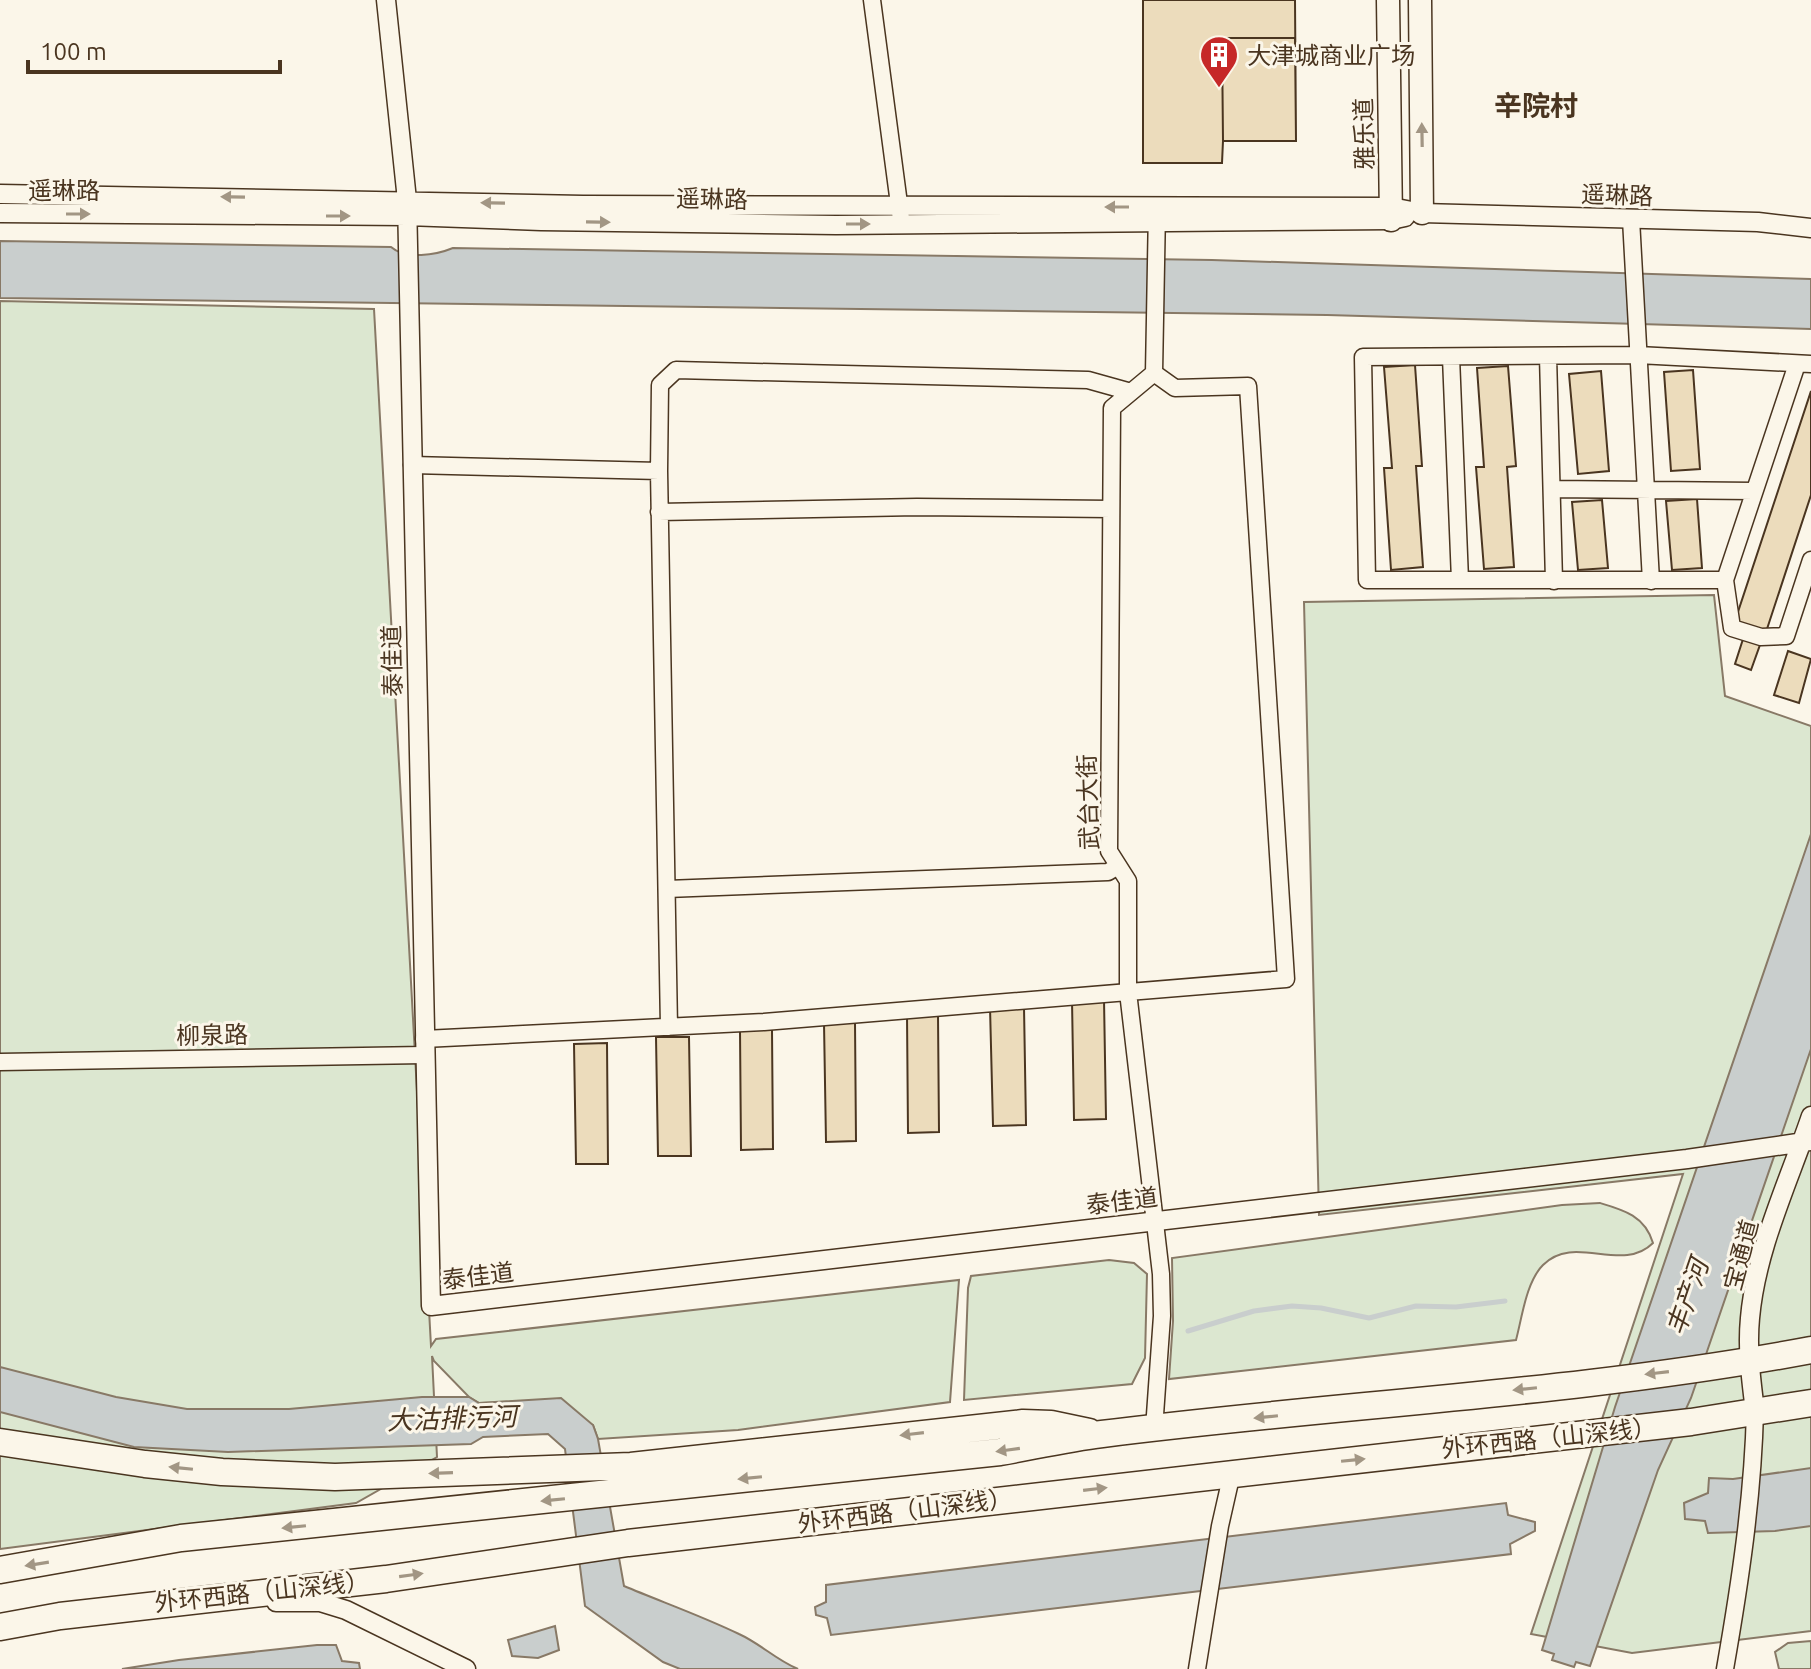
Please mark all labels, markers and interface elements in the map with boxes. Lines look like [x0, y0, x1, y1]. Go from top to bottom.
scale bar [28, 24, 280, 74]
building icon: 大津城商业广场 [1198, 34, 1240, 89]
text: 100 m [40, 38, 107, 65]
place label: 大津城商业广场 [1247, 42, 1415, 69]
district label: 辛院村 [1494, 90, 1578, 121]
street label: 雅乐道 [1350, 98, 1378, 170]
one-way arrow [1415, 122, 1428, 147]
street label: 遥琳路 [28, 177, 100, 204]
street label: 遥琳路 [1581, 180, 1653, 210]
street label: 遥琳路 [676, 185, 748, 213]
one-way arrow [220, 191, 245, 204]
one-way arrow [480, 197, 505, 209]
one-way arrow [1104, 201, 1129, 213]
one-way arrow [66, 208, 91, 220]
one-way arrow [326, 210, 351, 222]
one-way arrow [586, 216, 611, 228]
one-way arrow [846, 218, 871, 231]
street label: 泰佳道 [378, 625, 406, 697]
street label: 武台大街 [1073, 754, 1103, 850]
street label: 柳泉路 [176, 1021, 248, 1049]
street label: 泰佳道 [1085, 1183, 1159, 1219]
street label: 宝通道 [1719, 1217, 1763, 1293]
water label: 丰产河 [1661, 1251, 1715, 1339]
street label: 泰佳道 [441, 1258, 515, 1294]
one-way arrow [1645, 1367, 1670, 1380]
one-way arrow [1512, 1382, 1537, 1395]
water label: 大沽排污河 [387, 1401, 522, 1435]
one-way arrow [1253, 1410, 1278, 1423]
street label: 外环西路（山深线） [1440, 1413, 1658, 1463]
one-way arrow [899, 1428, 924, 1441]
one-way arrow [996, 1444, 1021, 1457]
one-way arrow [1341, 1453, 1366, 1466]
one-way arrow [168, 1461, 193, 1474]
one-way arrow [428, 1466, 453, 1479]
one-way arrow [737, 1472, 762, 1485]
one-way arrow [1083, 1482, 1108, 1495]
street label: 外环西路（山深线） [796, 1484, 1014, 1538]
one-way arrow [540, 1494, 565, 1507]
one-way arrow [281, 1520, 306, 1533]
one-way arrow [24, 1558, 49, 1571]
street label: 外环西路（山深线） [153, 1567, 371, 1617]
one-way arrow [398, 1568, 423, 1581]

